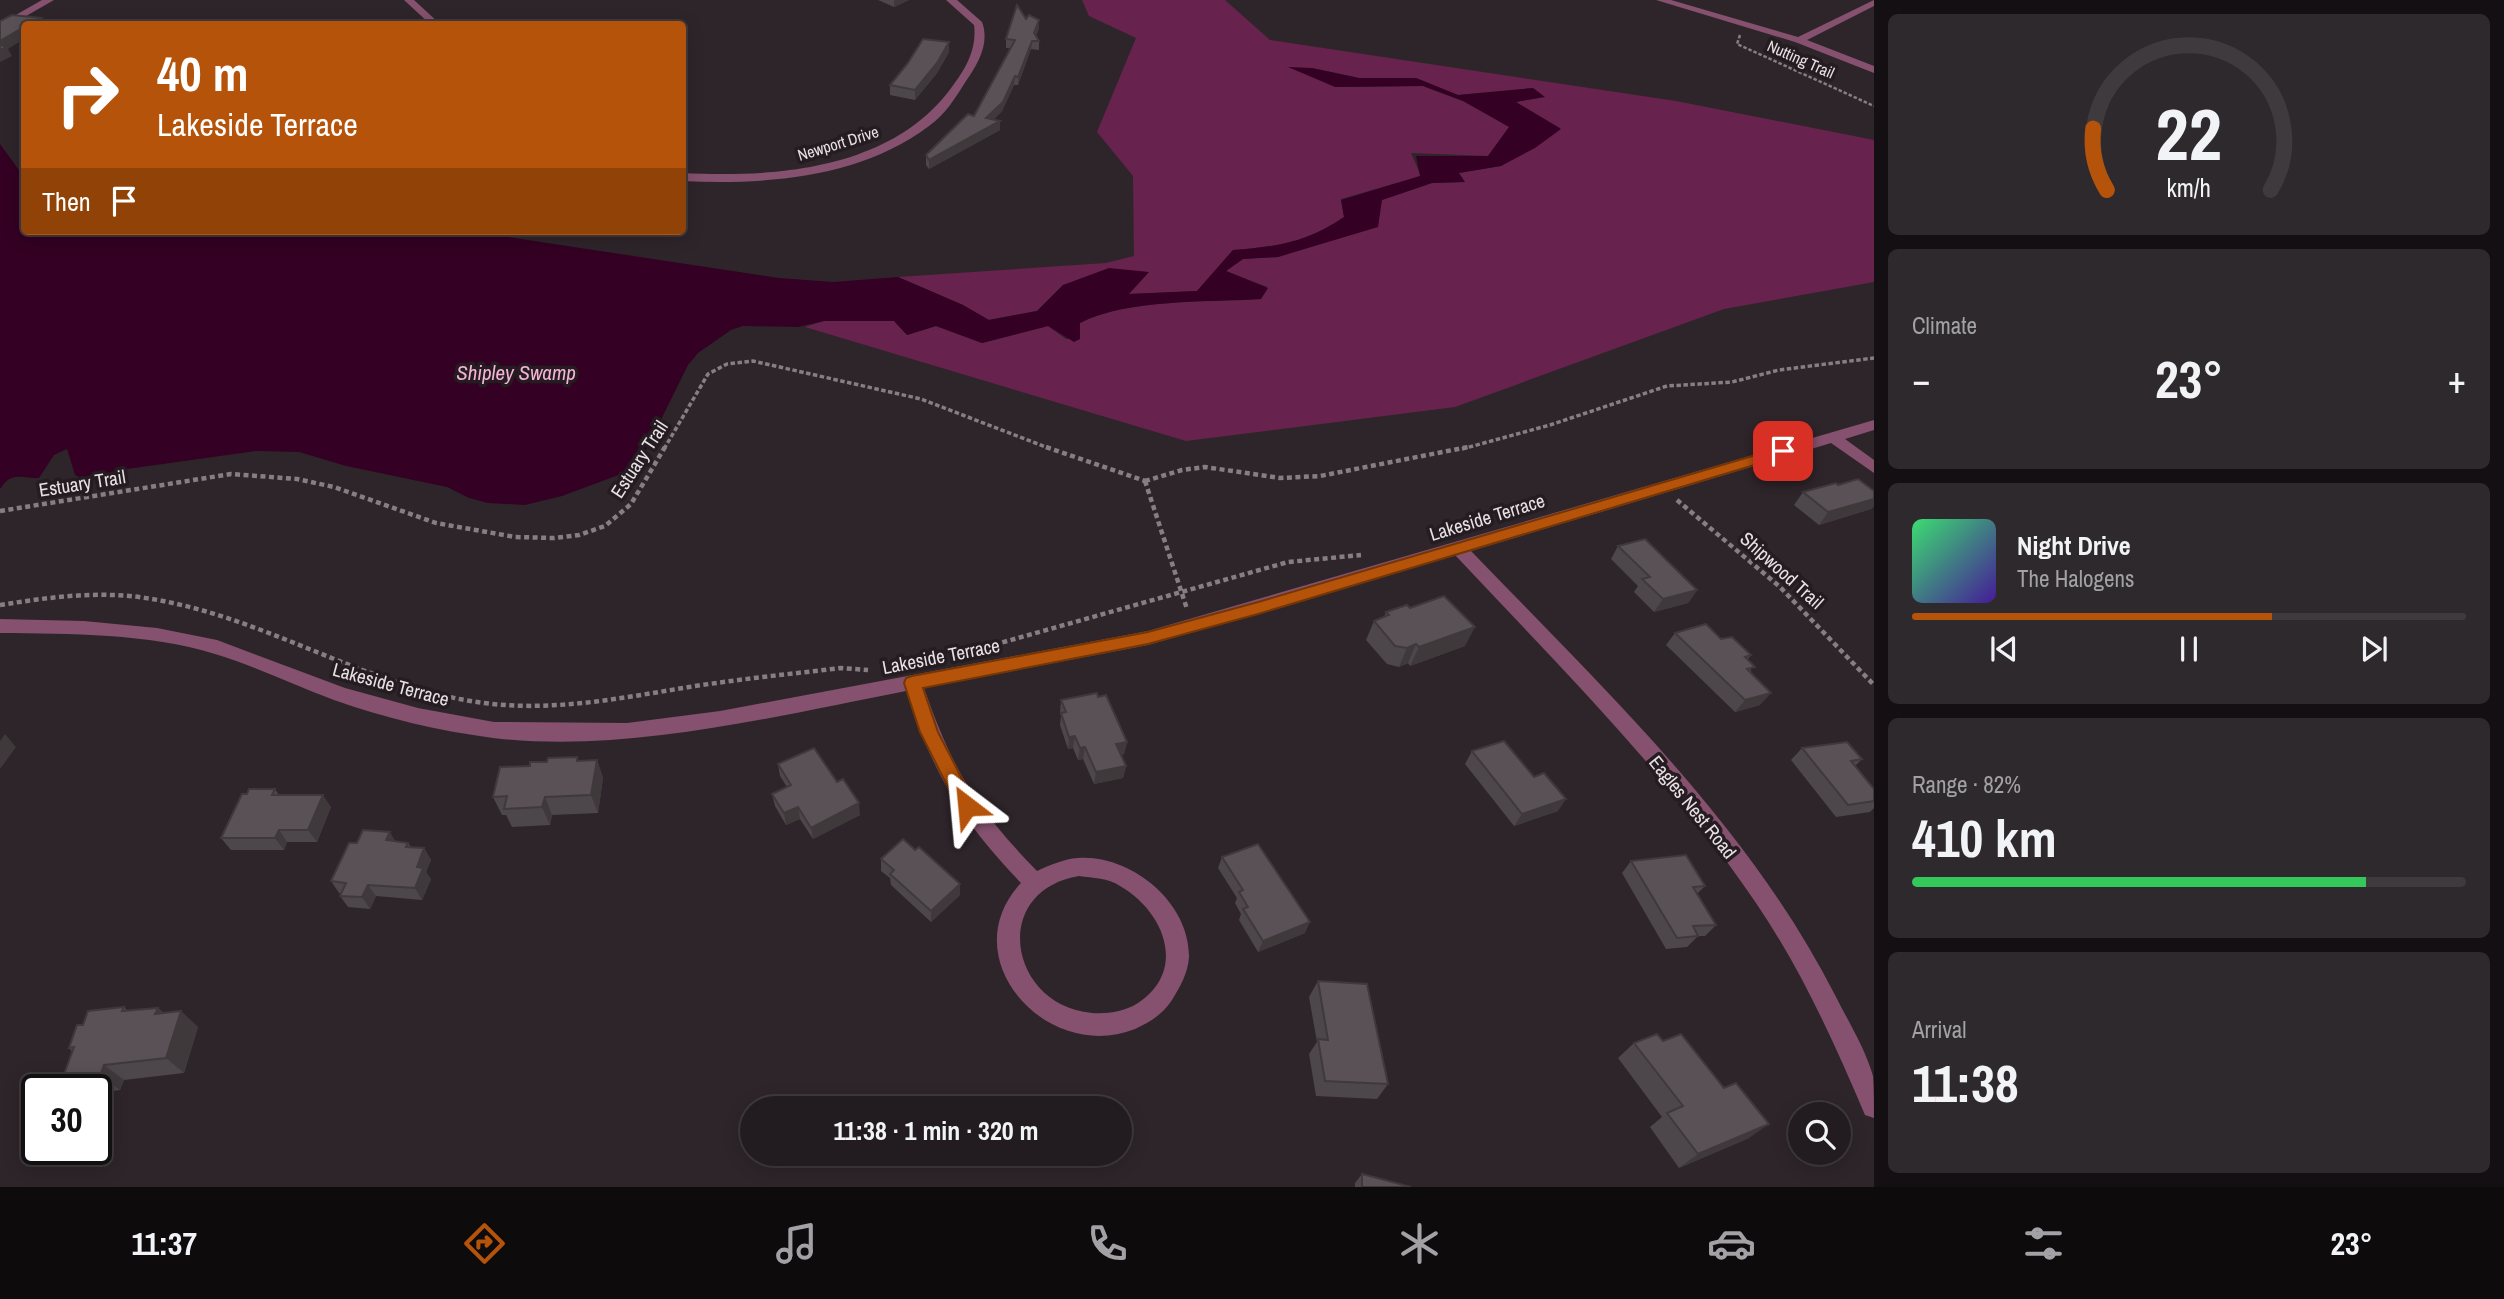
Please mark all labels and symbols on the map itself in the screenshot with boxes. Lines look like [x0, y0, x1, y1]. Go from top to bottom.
street label: Nutting Trail [1764, 34, 1838, 84]
street label: Newport Drive [795, 120, 881, 166]
water label: Shipley Swamp [456, 358, 576, 387]
street label: Estuary Trail [604, 415, 674, 503]
pin [1753, 421, 1813, 481]
street label: Estuary Trail [37, 463, 127, 503]
street label: Lakeside Terrace [1426, 487, 1548, 547]
street label: Shipwood Trail [1735, 526, 1829, 614]
street label: Lakeside Terrace [880, 632, 1002, 680]
street label: Lakeside Terrace [330, 656, 452, 712]
street label: Eagles Nest Road [1643, 750, 1743, 864]
position arrow [930, 769, 1004, 843]
speed limit sign: 30 [21, 1074, 112, 1165]

